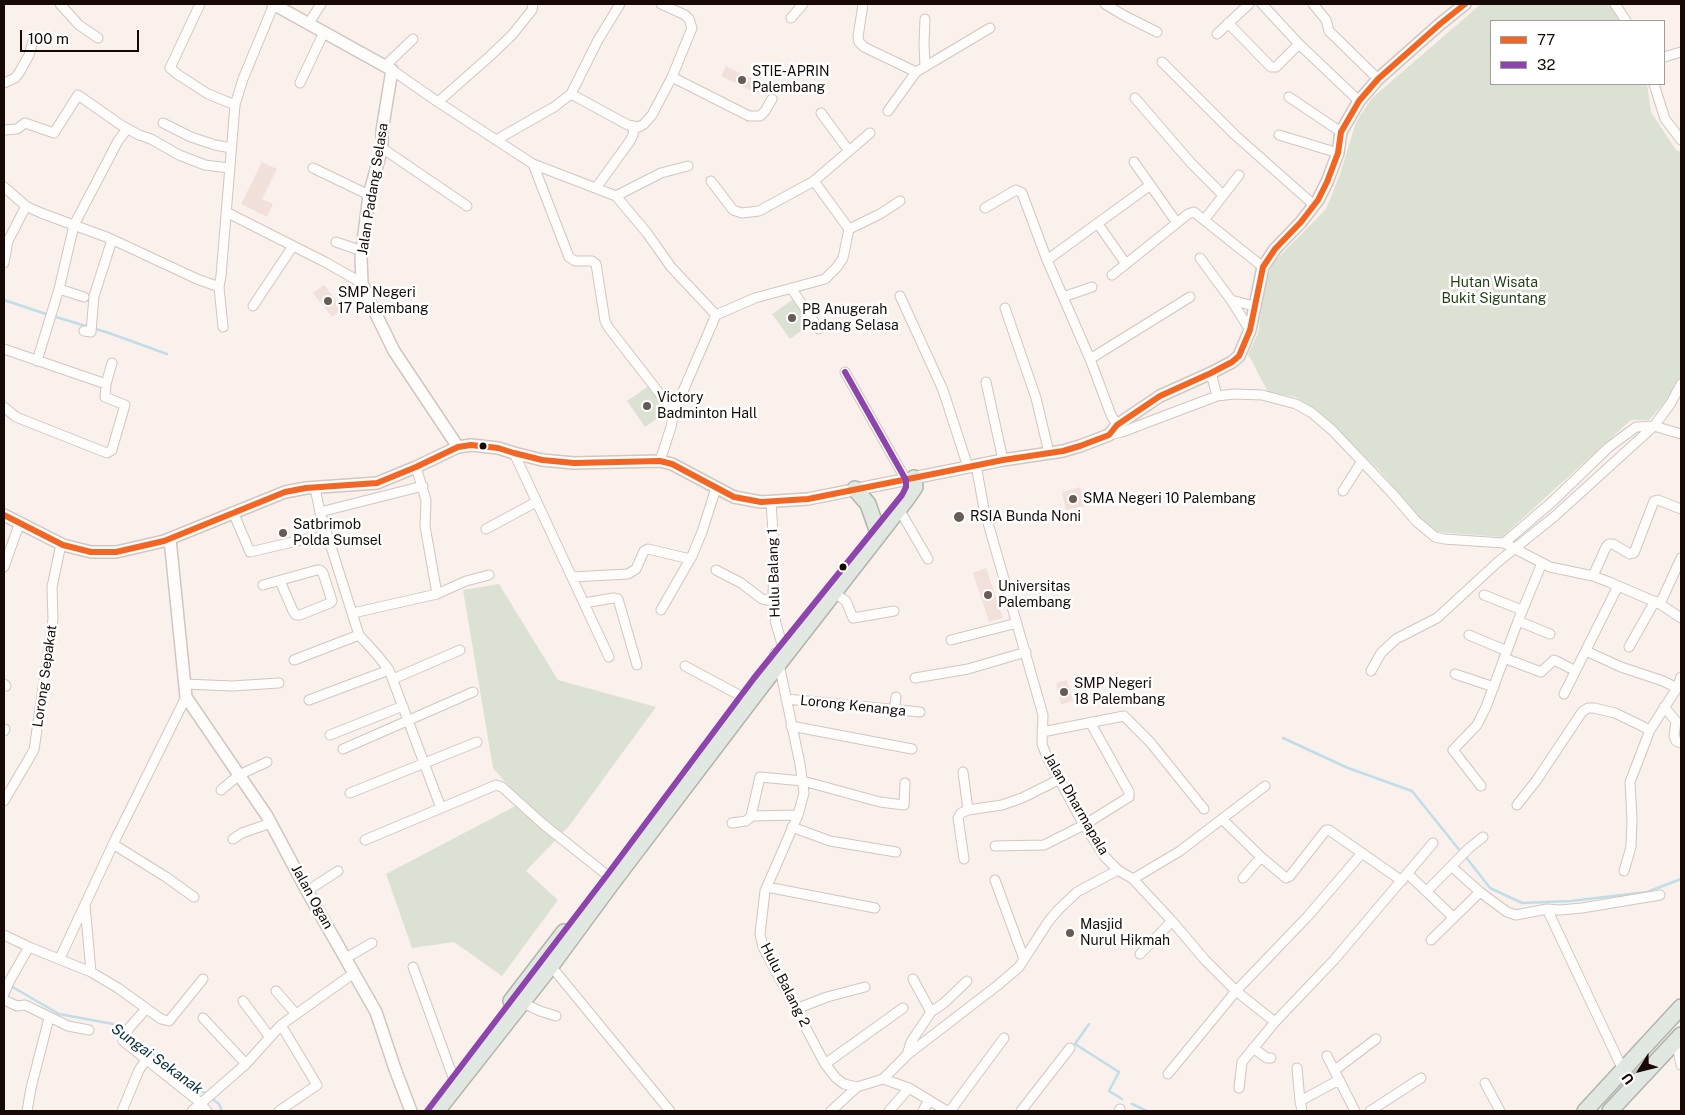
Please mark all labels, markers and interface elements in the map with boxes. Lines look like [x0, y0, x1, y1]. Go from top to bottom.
scale bar [22, 20, 141, 52]
legend [1490, 20, 1665, 85]
text: 100 m [28, 30, 69, 47]
text: 77 [1537, 31, 1555, 48]
text: 32 [1537, 56, 1555, 73]
place label: STIE-APRIN Palembang [752, 64, 830, 96]
marker: STIE-APRIN Palembang [736, 74, 748, 86]
street label: Jalan Padang Selasa [354, 122, 392, 256]
park label: Hutan Wisata Bukit Siguntang [1441, 275, 1547, 308]
place label: SMP Negeri 17 Palembang [338, 285, 429, 318]
marker: SMP Negeri 17 Palembang [322, 295, 334, 307]
place label: PB Anugerah Padang Selasa [802, 302, 899, 334]
marker: PB Anugerah Padang Selasa [786, 312, 798, 324]
place label: Victory Badminton Hall [657, 390, 757, 422]
marker: Victory Badminton Hall [641, 400, 653, 412]
unlabelled marker [478, 441, 488, 451]
place label: SMA Negeri 10 Palembang [1083, 491, 1256, 507]
marker: SMA Negeri 10 Palembang [1067, 493, 1079, 505]
place label: RSIA Bunda Noni [970, 509, 1081, 525]
marker: RSIA Bunda Noni [952, 510, 966, 524]
place label: Satbrimob Polda Sumsel [293, 517, 382, 550]
marker: Satbrimob Polda Sumsel [277, 527, 289, 539]
street label: Hulu Balang 1 [764, 528, 784, 618]
unlabelled marker [838, 562, 848, 572]
place label: Universitas Palembang [998, 579, 1071, 612]
marker: Universitas Palembang [982, 589, 994, 601]
street label: Lorong Sepakat [30, 624, 60, 728]
place label: SMP Negeri 18 Palembang [1074, 676, 1165, 709]
marker: SMP Negeri 18 Palembang [1058, 686, 1070, 698]
street label: Lorong Kenanga [799, 692, 907, 720]
street label: Jalan Dharmapala [1040, 750, 1112, 858]
street label: Jalan Ogan [287, 862, 337, 932]
place label: Masjid Nurul Hikmah [1080, 917, 1170, 950]
marker: Masjid Nurul Hikmah [1064, 927, 1076, 939]
street label: Hulu Balang 2 [757, 940, 813, 1030]
water label: Sungai Sekanak [108, 1020, 206, 1098]
north arrow [1615, 1045, 1665, 1095]
text: U [1618, 1070, 1637, 1088]

